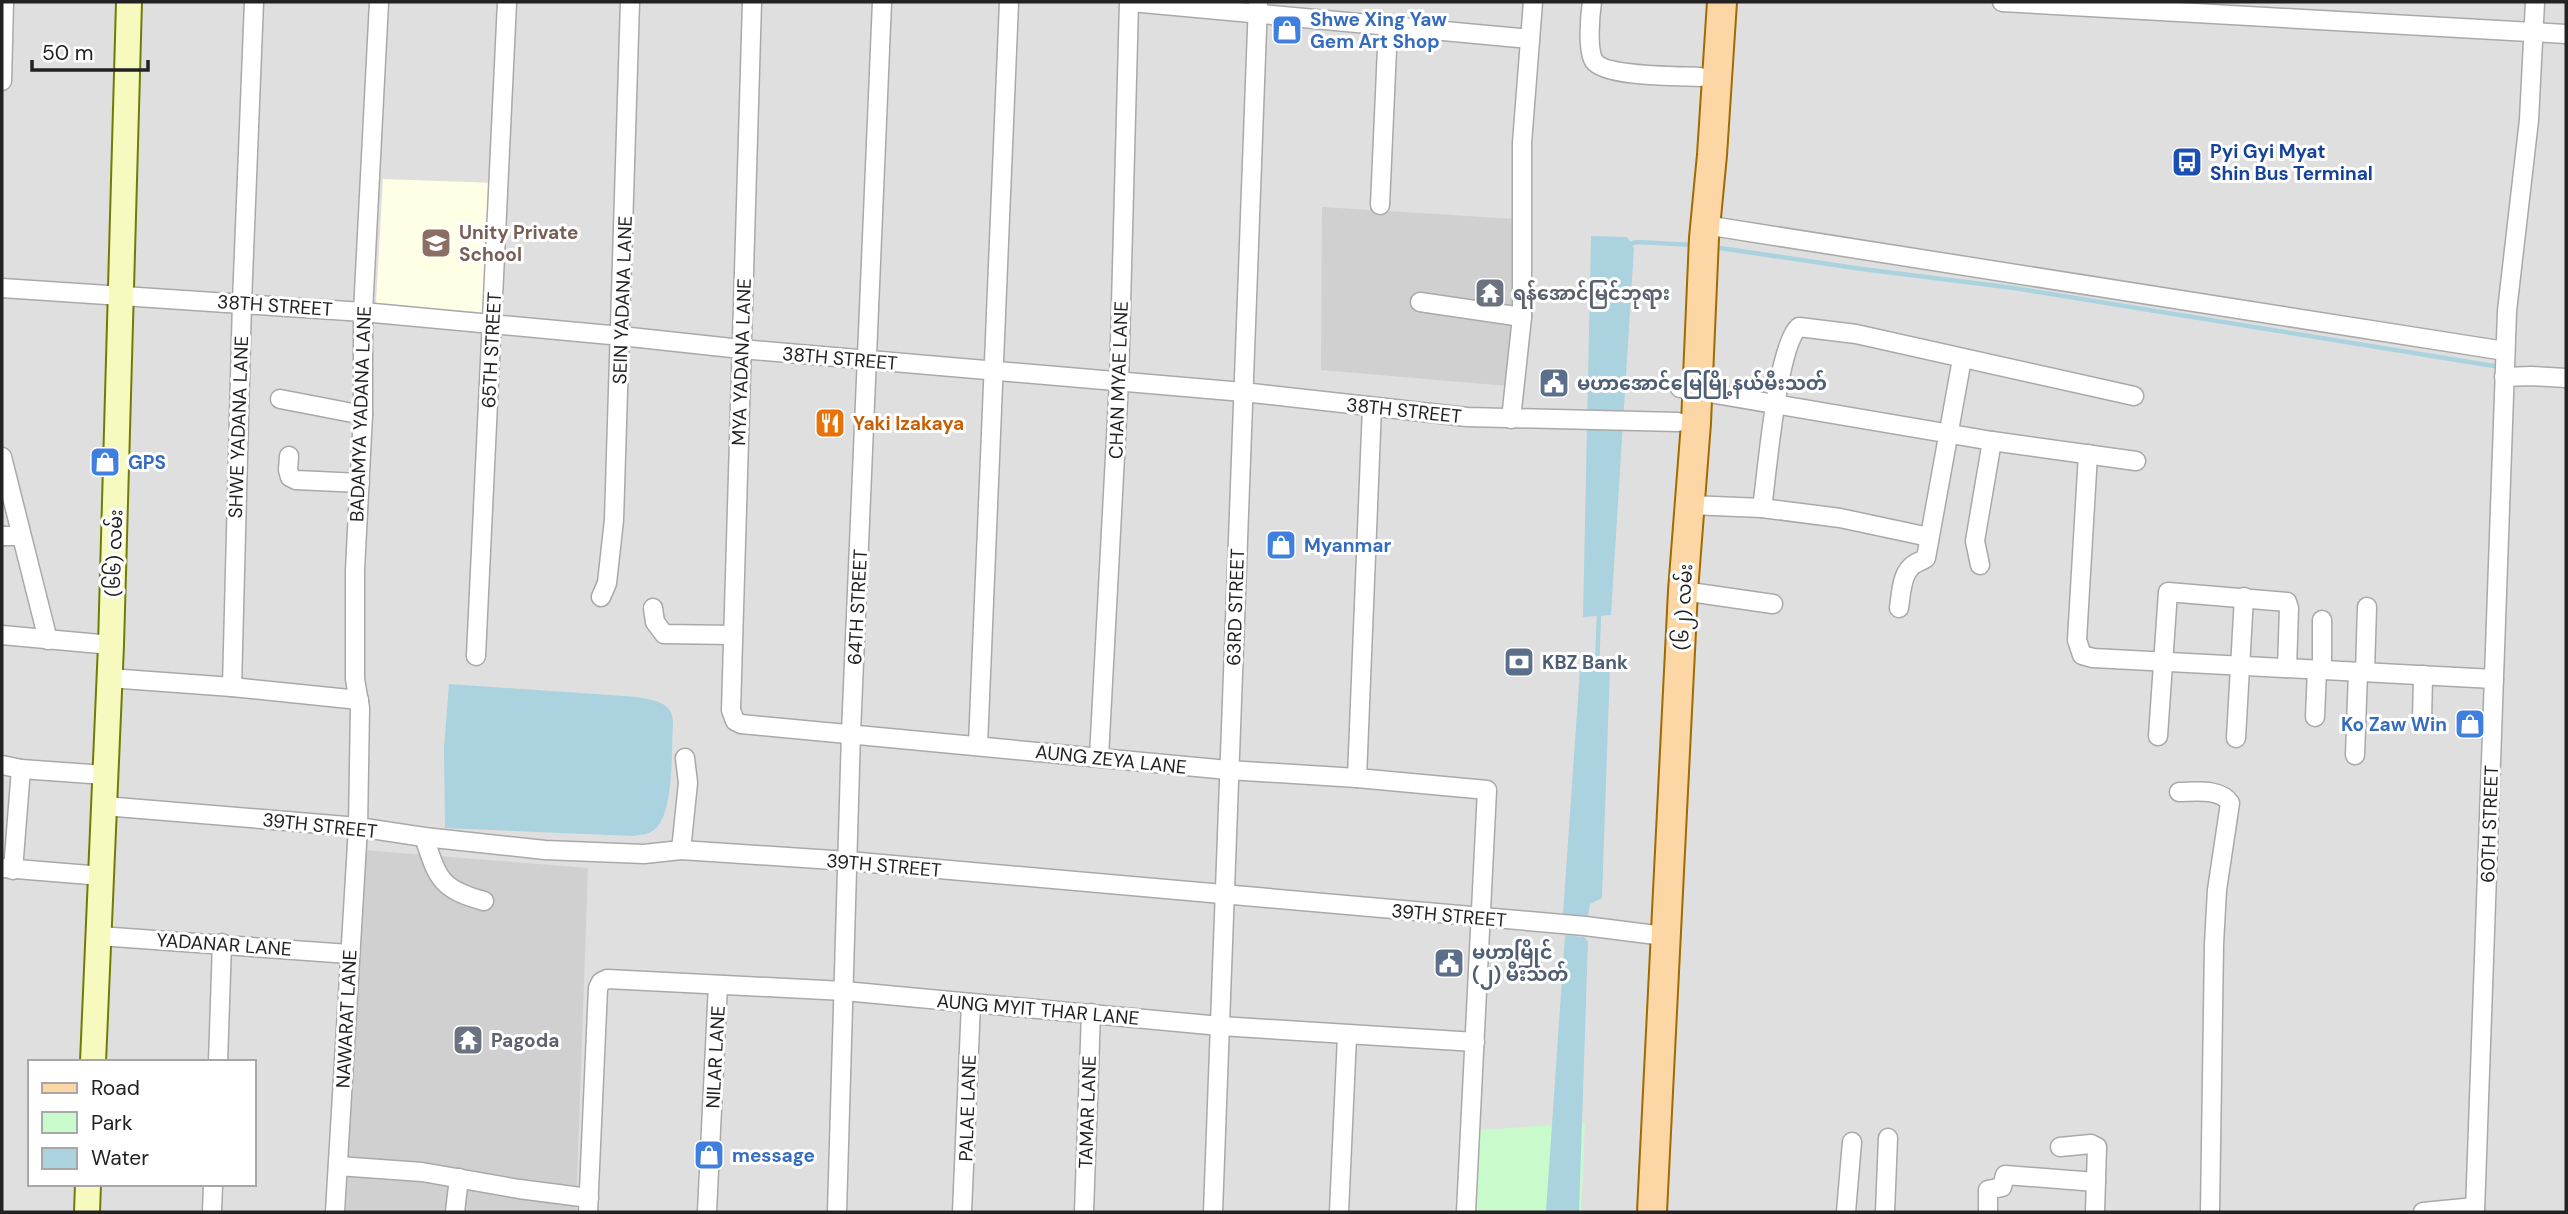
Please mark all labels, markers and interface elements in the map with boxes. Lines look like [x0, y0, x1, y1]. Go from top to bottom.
place label: Shwe Xing Yaw Gem Art Shop [1310, 7, 1447, 54]
shop icon: Shwe Xing Yaw Gem Art Shop [1270, 13, 1304, 47]
scale bar [32, 28, 147, 72]
text: 50 m [42, 39, 93, 67]
place label: Pyi Gyi Myat Shin Bus Terminal [2210, 139, 2373, 186]
bus stop icon: Pyi Gyi Myat Shin Bus Terminal [2170, 145, 2204, 179]
street label: SEIN YADANA LANE [607, 215, 638, 385]
place label: Unity Private School [459, 220, 578, 267]
school or university icon: Unity Private School [419, 226, 453, 260]
temple icon: ရန်အောင်မြင်ဘုရား [1473, 276, 1507, 310]
street label: MYA YADANA LANE [726, 278, 757, 446]
place label: ရန်အောင်မြင်ဘုရား [1513, 280, 1670, 309]
street label: 38TH STREET [216, 289, 334, 322]
street label: 65TH STREET [476, 291, 507, 409]
street label: CHAN MYAE LANE [1103, 301, 1134, 459]
street label: BADAMYA YADANA LANE [344, 306, 377, 522]
street label: SHWE YADANA LANE [223, 335, 254, 519]
street label: 38TH STREET [781, 341, 899, 376]
public building icon: မဟာအောင်မြေမြို့နယ်မီးသတ် [1537, 366, 1571, 400]
place label: မဟာအောင်မြေမြို့နယ်မီးသတ် [1577, 370, 1827, 399]
street label: 38TH STREET [1345, 392, 1463, 429]
restaurant icon: Yaki Izakaya [813, 406, 847, 440]
place label: Yaki Izakaya [853, 411, 964, 436]
shop icon: GPS [88, 445, 122, 479]
place label: GPS [128, 450, 166, 475]
street label: (၆၆) လမ်း [98, 509, 129, 597]
shop icon: Myanmar [1264, 528, 1298, 562]
place label: Myanmar [1304, 533, 1391, 558]
street label: 64TH STREET [842, 548, 873, 666]
street label: 63RD STREET [1221, 548, 1250, 666]
street label: (၆၂) လမ်း [1667, 563, 1701, 651]
bank icon: KBZ Bank [1502, 645, 1536, 679]
place label: KBZ Bank [1542, 650, 1628, 675]
shop icon: Ko Zaw Win [2453, 707, 2487, 741]
place label: Ko Zaw Win [2341, 712, 2447, 737]
street label: AUNG ZEYA LANE [1034, 739, 1188, 780]
street label: 60TH STREET [2475, 764, 2504, 883]
street label: 39TH STREET [261, 807, 379, 844]
street label: 39TH STREET [825, 848, 943, 883]
street label: 39TH STREET [1390, 898, 1508, 933]
street label: YADANAR LANE [155, 927, 292, 962]
place label: မဟာမြိုင် (၂) မီးသတ် [1472, 939, 1568, 990]
public building icon: မဟာမြိုင် (၂) မီးသတ် [1432, 946, 1466, 980]
street label: NAWARAT LANE [330, 949, 363, 1089]
street label: AUNG MYIT THAR LANE [936, 988, 1140, 1031]
street label: NILAR LANE [700, 1005, 731, 1109]
temple icon: Pagoda [451, 1023, 485, 1057]
place label: Pagoda [491, 1028, 559, 1053]
street label: PALAE LANE [953, 1054, 982, 1162]
street label: TAMAR LANE [1073, 1055, 1102, 1169]
legend [28, 1060, 256, 1186]
text: Road [91, 1074, 140, 1102]
text: Park [91, 1109, 133, 1137]
shop icon: message [692, 1138, 726, 1172]
place label: message [732, 1143, 815, 1168]
text: Water [91, 1144, 149, 1172]

